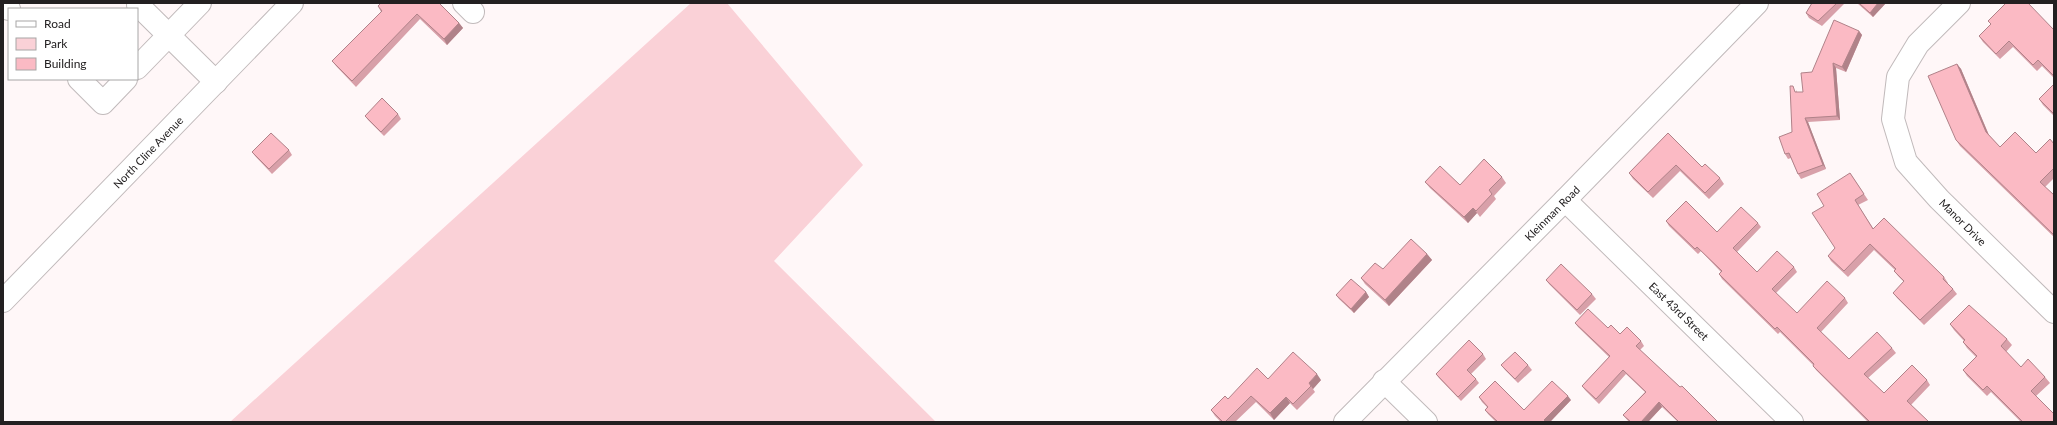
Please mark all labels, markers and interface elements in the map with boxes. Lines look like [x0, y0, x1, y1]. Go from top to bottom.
legend [8, 8, 138, 80]
text: Road [44, 16, 71, 31]
text: Park [44, 36, 68, 51]
text: Building [44, 56, 87, 71]
street label: North Cline Avenue [110, 113, 186, 191]
street label: Kleinman Road [1522, 183, 1582, 243]
street label: Manor Drive [1937, 196, 1989, 248]
street label: East 43rd Street [1647, 279, 1712, 343]

